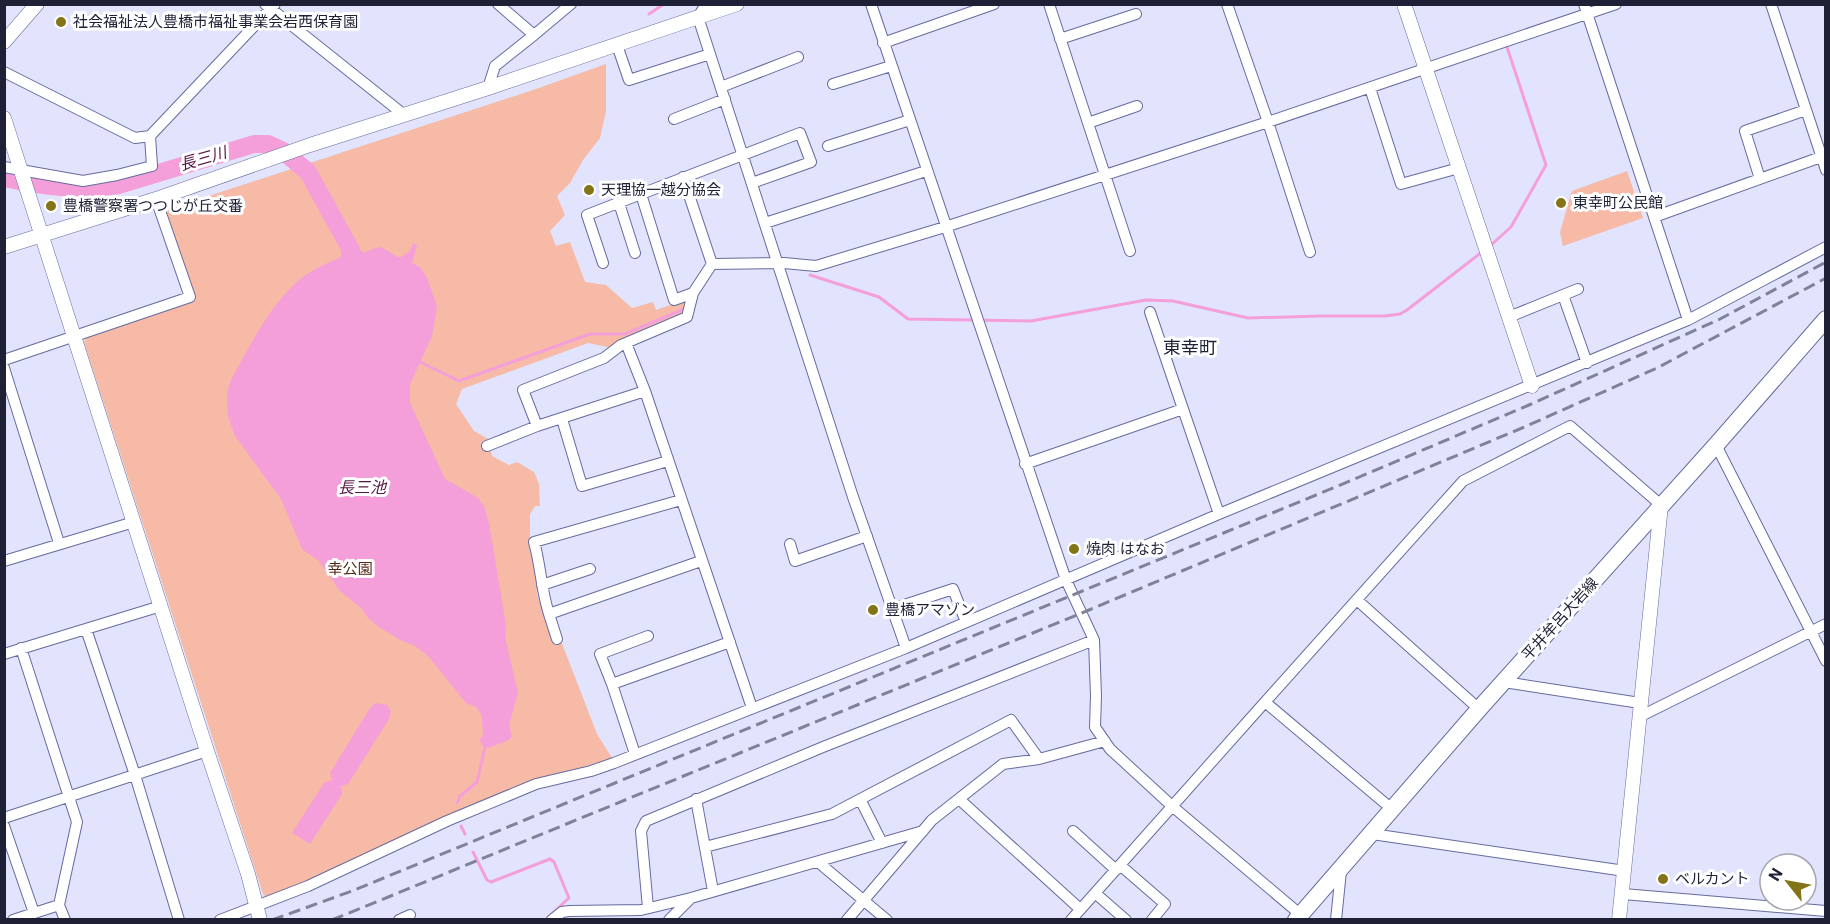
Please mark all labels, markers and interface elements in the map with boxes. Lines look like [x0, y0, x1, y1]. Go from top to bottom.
place label: 社会福祉法人豊橋市福祉事業会岩西保育園 [73, 13, 358, 31]
marker: 社会福祉法人豊橋市福祉事業会岩西保育園 [54, 15, 68, 29]
water label: 長三川 [177, 142, 231, 174]
place label: 天理協一越分協会 [601, 181, 721, 199]
marker: 天理協一越分協会 [582, 183, 596, 197]
place label: 東幸町公民館 [1573, 194, 1663, 212]
marker: 東幸町公民館 [1554, 196, 1568, 210]
place label: 豊橋警察署つつじが丘交番 [63, 197, 243, 215]
marker: 豊橋警察署つつじが丘交番 [44, 199, 58, 213]
district label: 東幸町 [1163, 337, 1217, 358]
water label: 長三池 [338, 478, 388, 497]
place label: 焼肉 はなお [1086, 540, 1165, 558]
marker: 焼肉 はなお [1067, 542, 1081, 556]
park label: 幸公園 [327, 560, 373, 578]
street label: 平井牟呂大岩線 [1518, 574, 1602, 664]
place label: 豊橋アマゾン [885, 601, 975, 619]
marker: 豊橋アマゾン [866, 603, 880, 617]
north arrow [1758, 852, 1818, 912]
text: N [1765, 865, 1787, 884]
place label: ベルカント [1675, 870, 1750, 888]
marker: ベルカント [1656, 872, 1670, 886]

